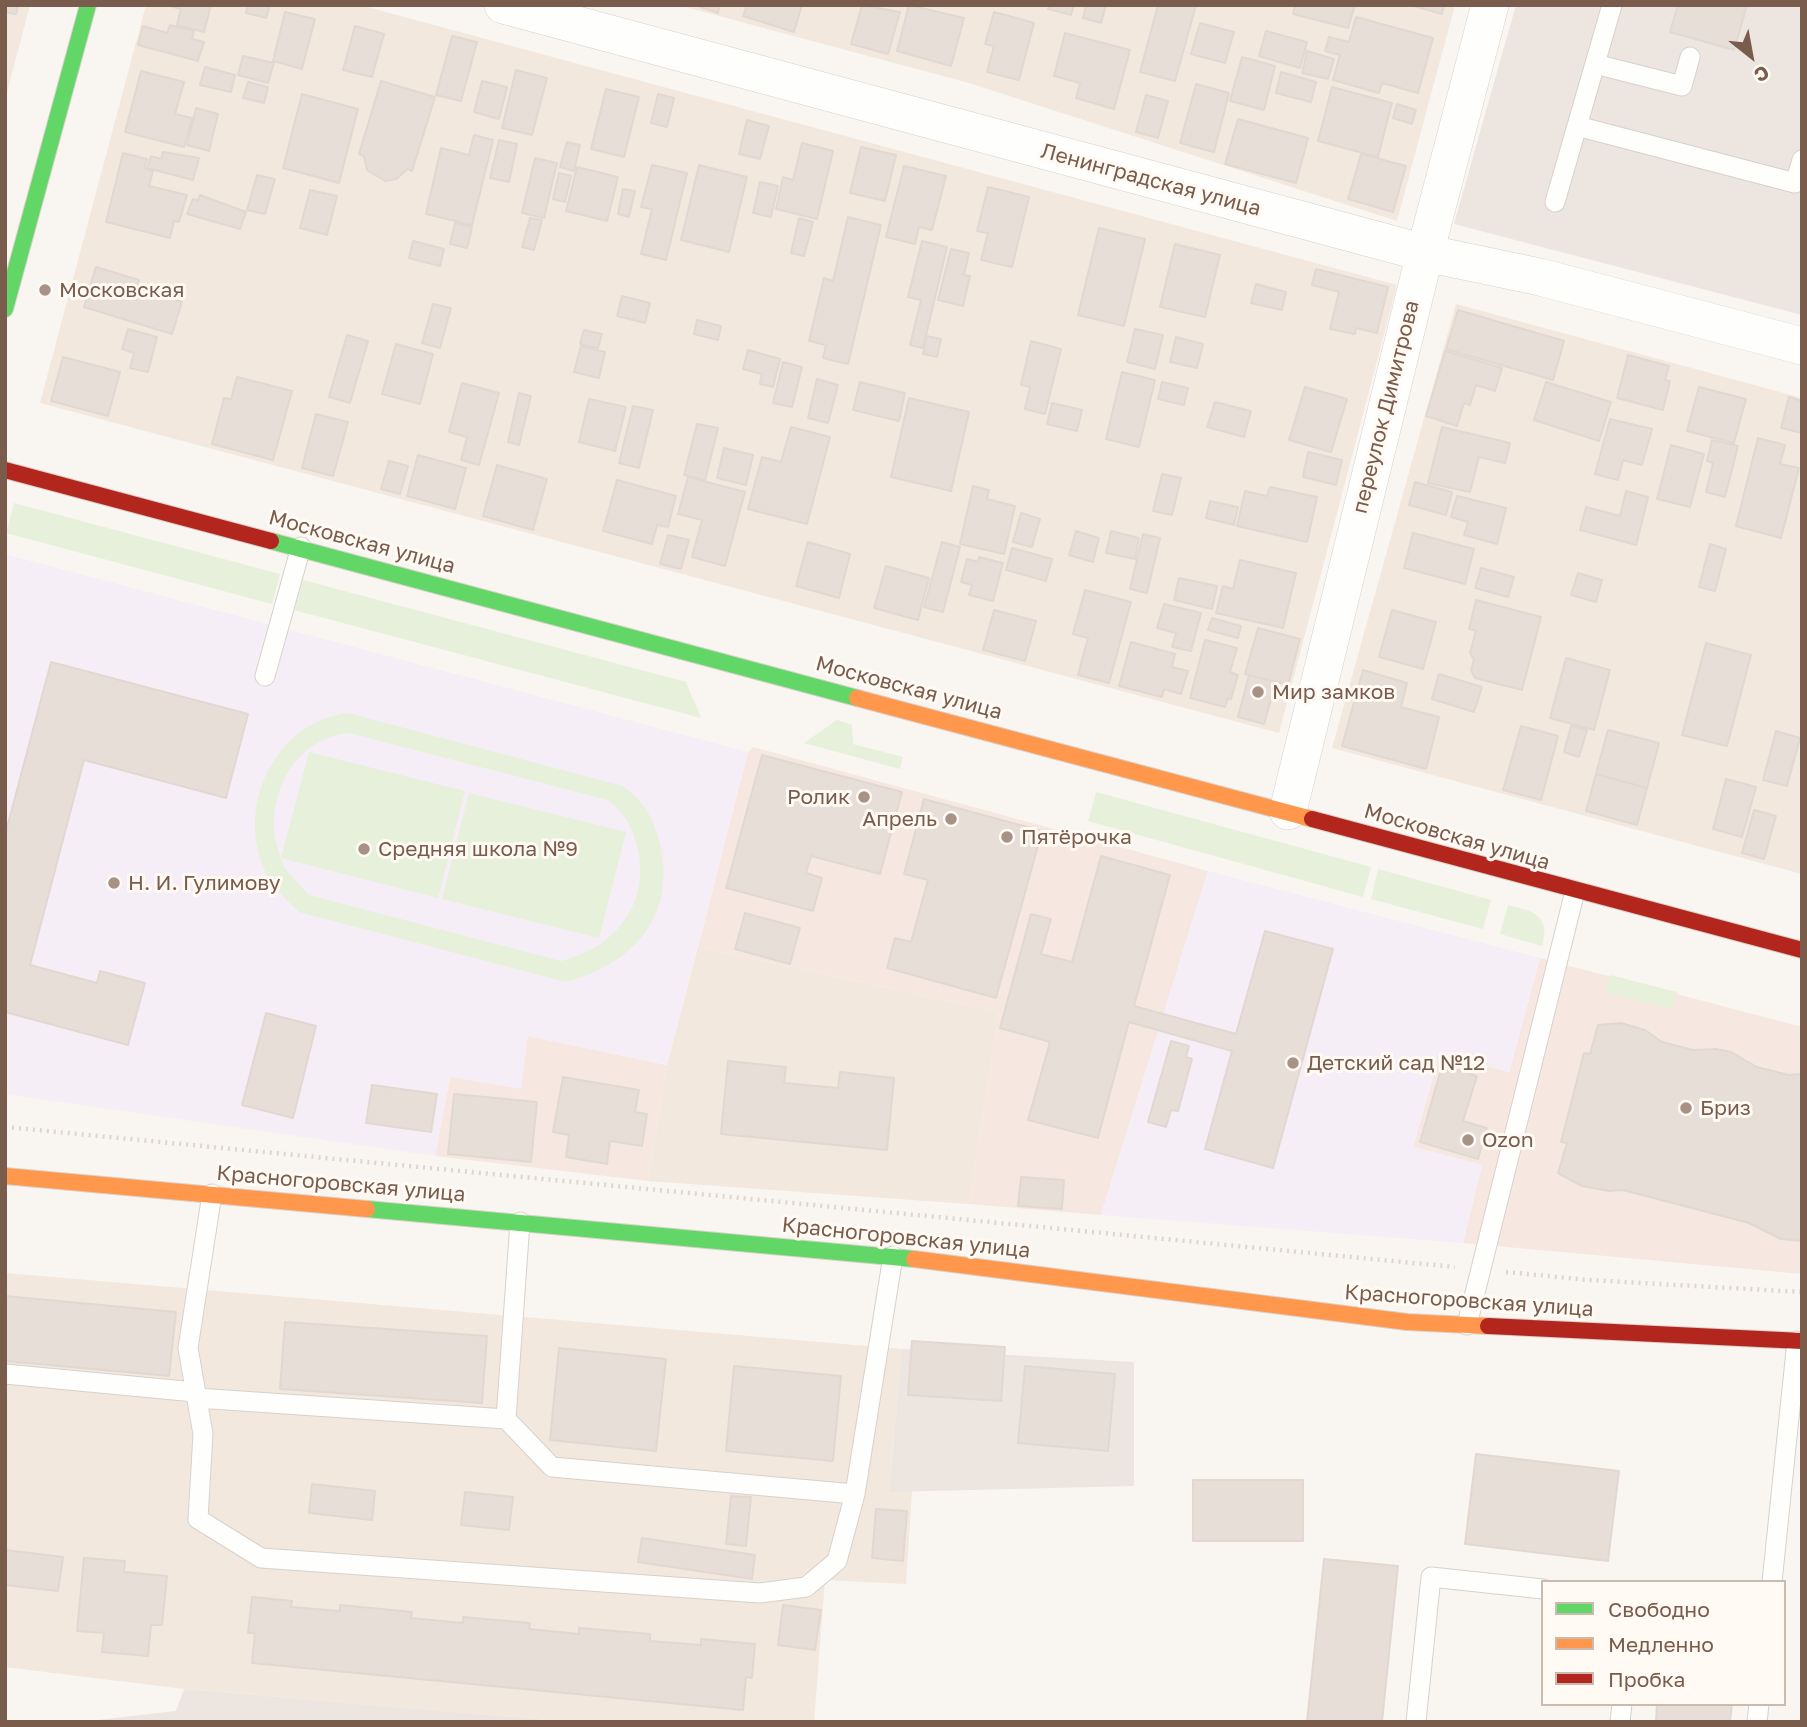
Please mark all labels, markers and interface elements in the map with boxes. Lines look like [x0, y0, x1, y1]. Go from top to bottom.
north arrow [1716, 21, 1786, 91]
text: С [1750, 61, 1774, 88]
street label: Ленинградская улица [1038, 138, 1264, 222]
place label: Московская [59, 277, 184, 303]
marker: Московская [37, 282, 53, 298]
street label: переулок Димитрова [1347, 298, 1425, 516]
street label: Московская улица [266, 505, 458, 579]
street label: Московская улица [813, 651, 1005, 725]
place label: Мир замков [1272, 679, 1395, 705]
marker: Мир замков [1250, 684, 1266, 700]
place label: Ролик [787, 784, 850, 810]
marker: Ролик [856, 789, 872, 805]
street label: Московская улица [1361, 798, 1553, 876]
place label: Апрель [862, 806, 937, 832]
marker: Апрель [943, 811, 959, 827]
place label: Пятёрочка [1021, 824, 1132, 850]
marker: Пятёрочка [999, 829, 1015, 845]
place label: Средняя школа №9 [378, 836, 578, 862]
marker: Средняя школа №9 [356, 841, 372, 857]
place label: Н. И. Гулимову [128, 870, 280, 896]
marker: Н. И. Гулимову [106, 875, 122, 891]
place label: Детский сад №12 [1307, 1050, 1485, 1076]
marker: Детский сад №12 [1285, 1055, 1301, 1071]
place label: Бриз [1700, 1095, 1751, 1121]
marker: Бриз [1678, 1100, 1694, 1116]
place label: Ozon [1482, 1127, 1534, 1153]
marker: Ozon [1460, 1132, 1476, 1148]
street label: Красногоровская улица [216, 1161, 466, 1207]
street label: Красногоровская улица [781, 1212, 1031, 1264]
street label: Красногоровская улица [1344, 1280, 1594, 1322]
legend [1541, 1580, 1786, 1706]
text: Свободно [1608, 1596, 1710, 1622]
text: Медленно [1608, 1631, 1714, 1657]
text: Пробка [1608, 1666, 1686, 1692]

